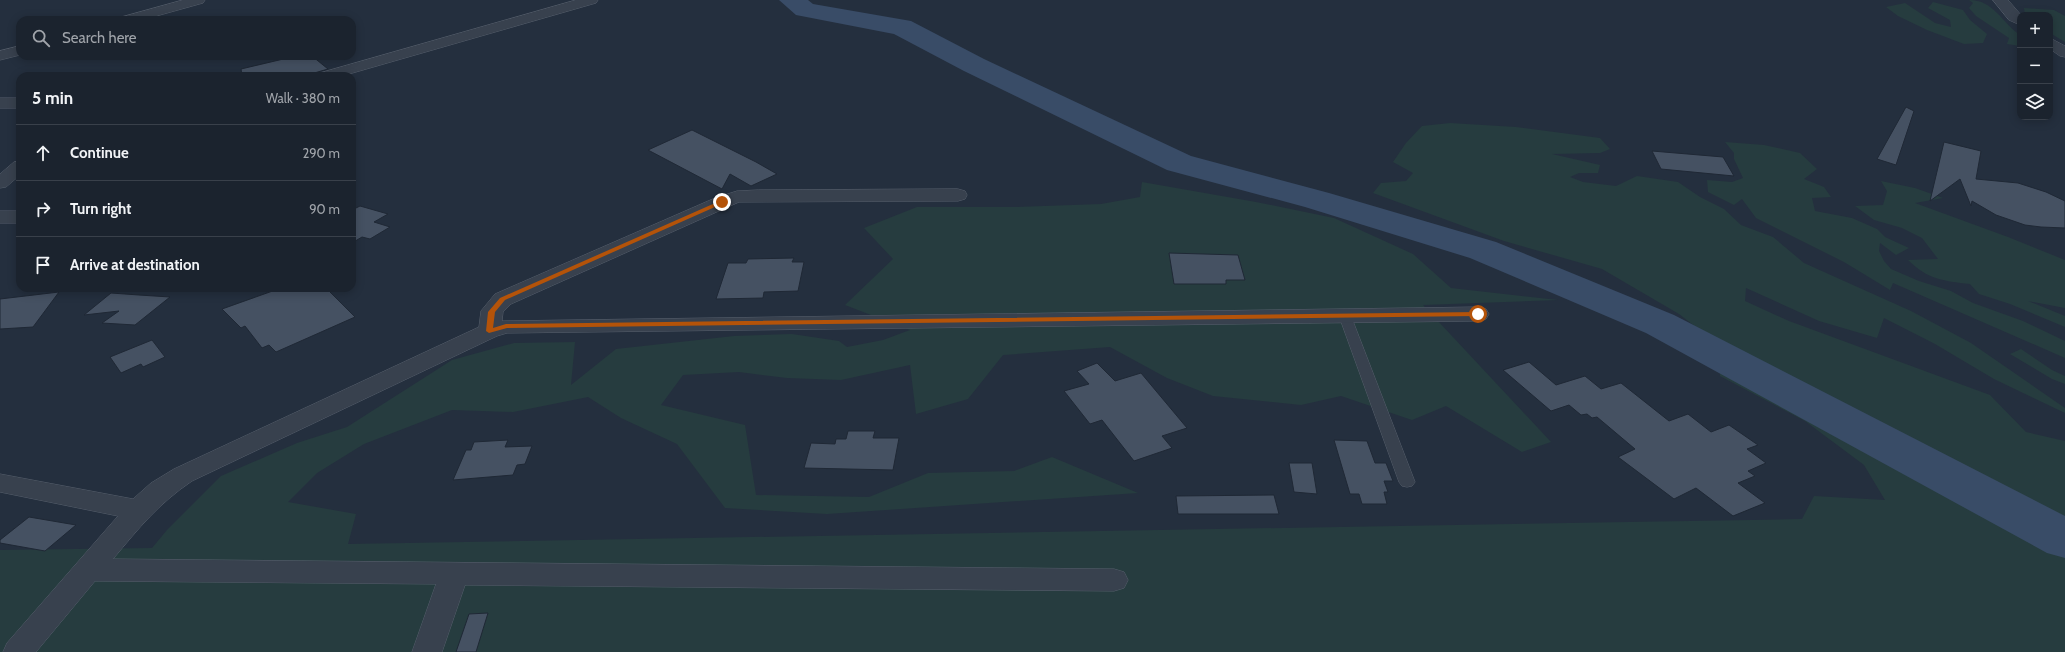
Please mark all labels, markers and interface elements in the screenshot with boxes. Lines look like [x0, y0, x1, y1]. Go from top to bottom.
map controls [2017, 12, 2053, 120]
button: + [2017, 12, 2053, 48]
search box [16, 16, 356, 60]
icon: search [30, 27, 52, 49]
text: Search here [62, 29, 137, 47]
button: − [2017, 48, 2053, 84]
button: layers [2017, 84, 2053, 120]
text: 5 min [32, 88, 73, 108]
text: Walk · 380 m [266, 90, 340, 106]
icon: ahead [32, 142, 54, 164]
text: Continue [70, 144, 129, 162]
text: 290 m [302, 145, 340, 161]
route end [713, 193, 731, 211]
icon: right [32, 198, 54, 220]
text: Turn right [70, 200, 131, 218]
text: 90 m [309, 201, 340, 217]
icon: arrive [32, 254, 54, 276]
text: Arrive at destination [70, 256, 200, 274]
route start [1469, 305, 1487, 323]

